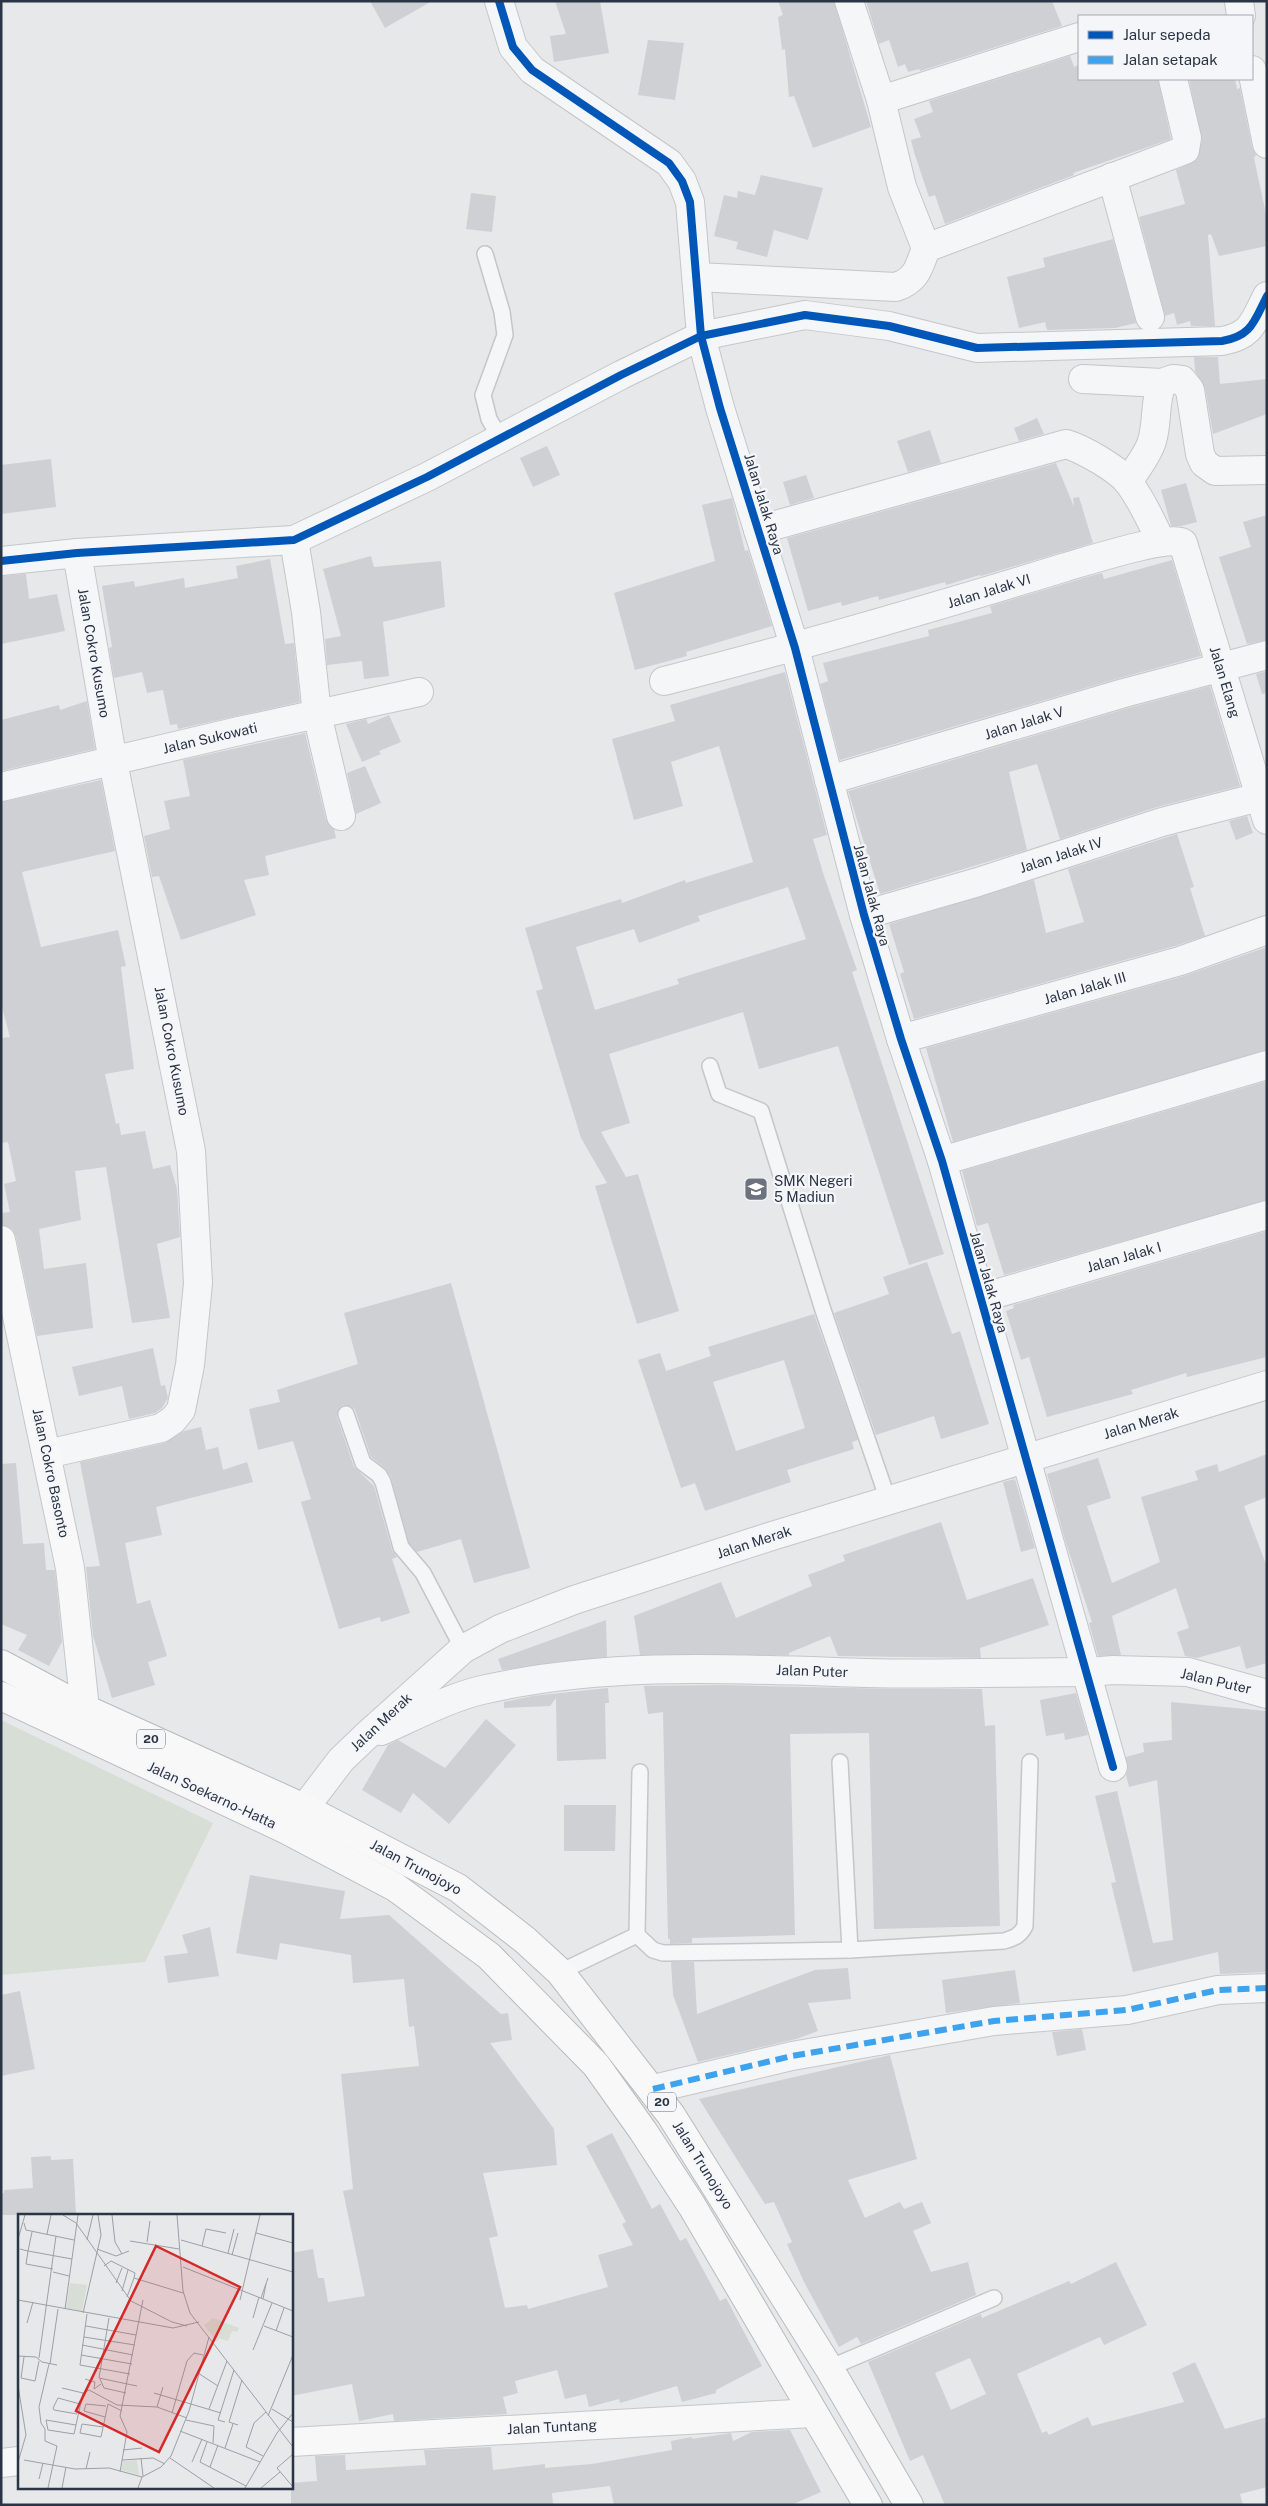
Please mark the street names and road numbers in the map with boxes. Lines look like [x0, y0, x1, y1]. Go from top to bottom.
street label: Jalan Jalak Raya [741, 452, 787, 556]
street label: Jalan Jalak VI [946, 571, 1032, 611]
street label: Jalan Cokro Kusumo [75, 587, 113, 719]
street label: Jalan Elang [1207, 644, 1244, 720]
street label: Jalan Jalak V [982, 703, 1066, 743]
street label: Jalan Sukowati [161, 719, 259, 757]
street label: Jalan Jalak IV [1017, 834, 1105, 876]
street label: Jalan Jalak Raya [851, 842, 893, 948]
street label: Jalan Jalak III [1042, 969, 1128, 1007]
street label: Jalan Cokro Kusumo [152, 985, 192, 1117]
street label: Jalan Jalak Raya [967, 1229, 1011, 1335]
street label: Jalan Jalak I [1085, 1239, 1163, 1275]
street label: Jalan Merak [1102, 1404, 1181, 1442]
street label: Jalan Cokro Basonto [29, 1407, 73, 1539]
street label: Jalan Merak [715, 1522, 794, 1562]
street label: Jalan Puter [776, 1662, 848, 1680]
street label: Jalan Puter [1179, 1665, 1253, 1697]
street label: Jalan Merak [347, 1690, 415, 1754]
road number: 20 [137, 1730, 165, 1748]
street label: Jalan Soekarno-Hatta [145, 1758, 279, 1832]
street label: Jalan Trunojoyo [368, 1836, 464, 1898]
road number: 20 [648, 2092, 676, 2112]
street label: Jalan Trunojoyo [669, 2118, 737, 2212]
street label: Jalan Tuntang [507, 2417, 598, 2437]

